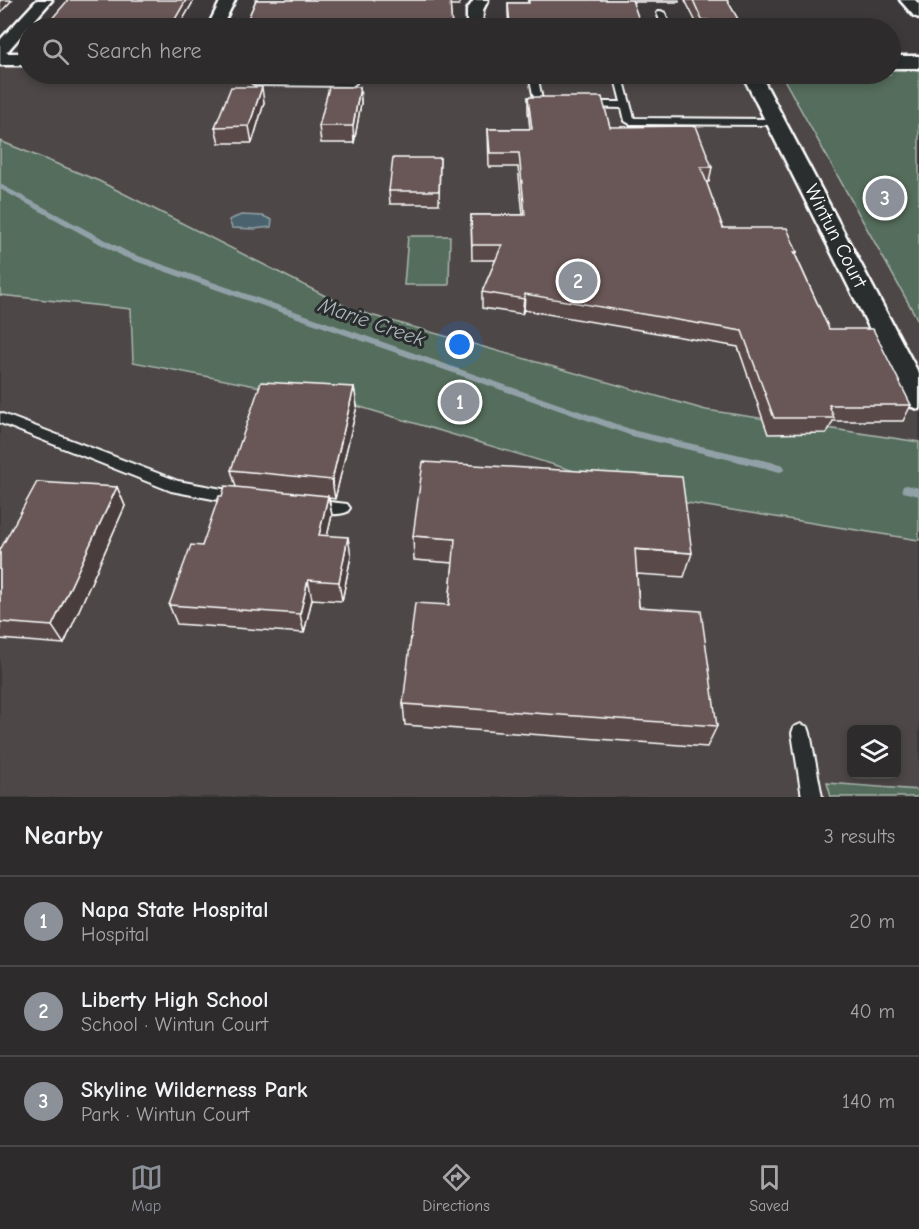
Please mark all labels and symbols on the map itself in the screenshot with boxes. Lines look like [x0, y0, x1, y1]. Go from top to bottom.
pin: 3 [866, 176, 904, 220]
street label: Wintun Court [800, 180, 873, 293]
pin: 2 [558, 258, 598, 304]
water label: Marie Creek [315, 292, 429, 352]
your location [445, 330, 474, 359]
pin: 1 [440, 380, 480, 424]

